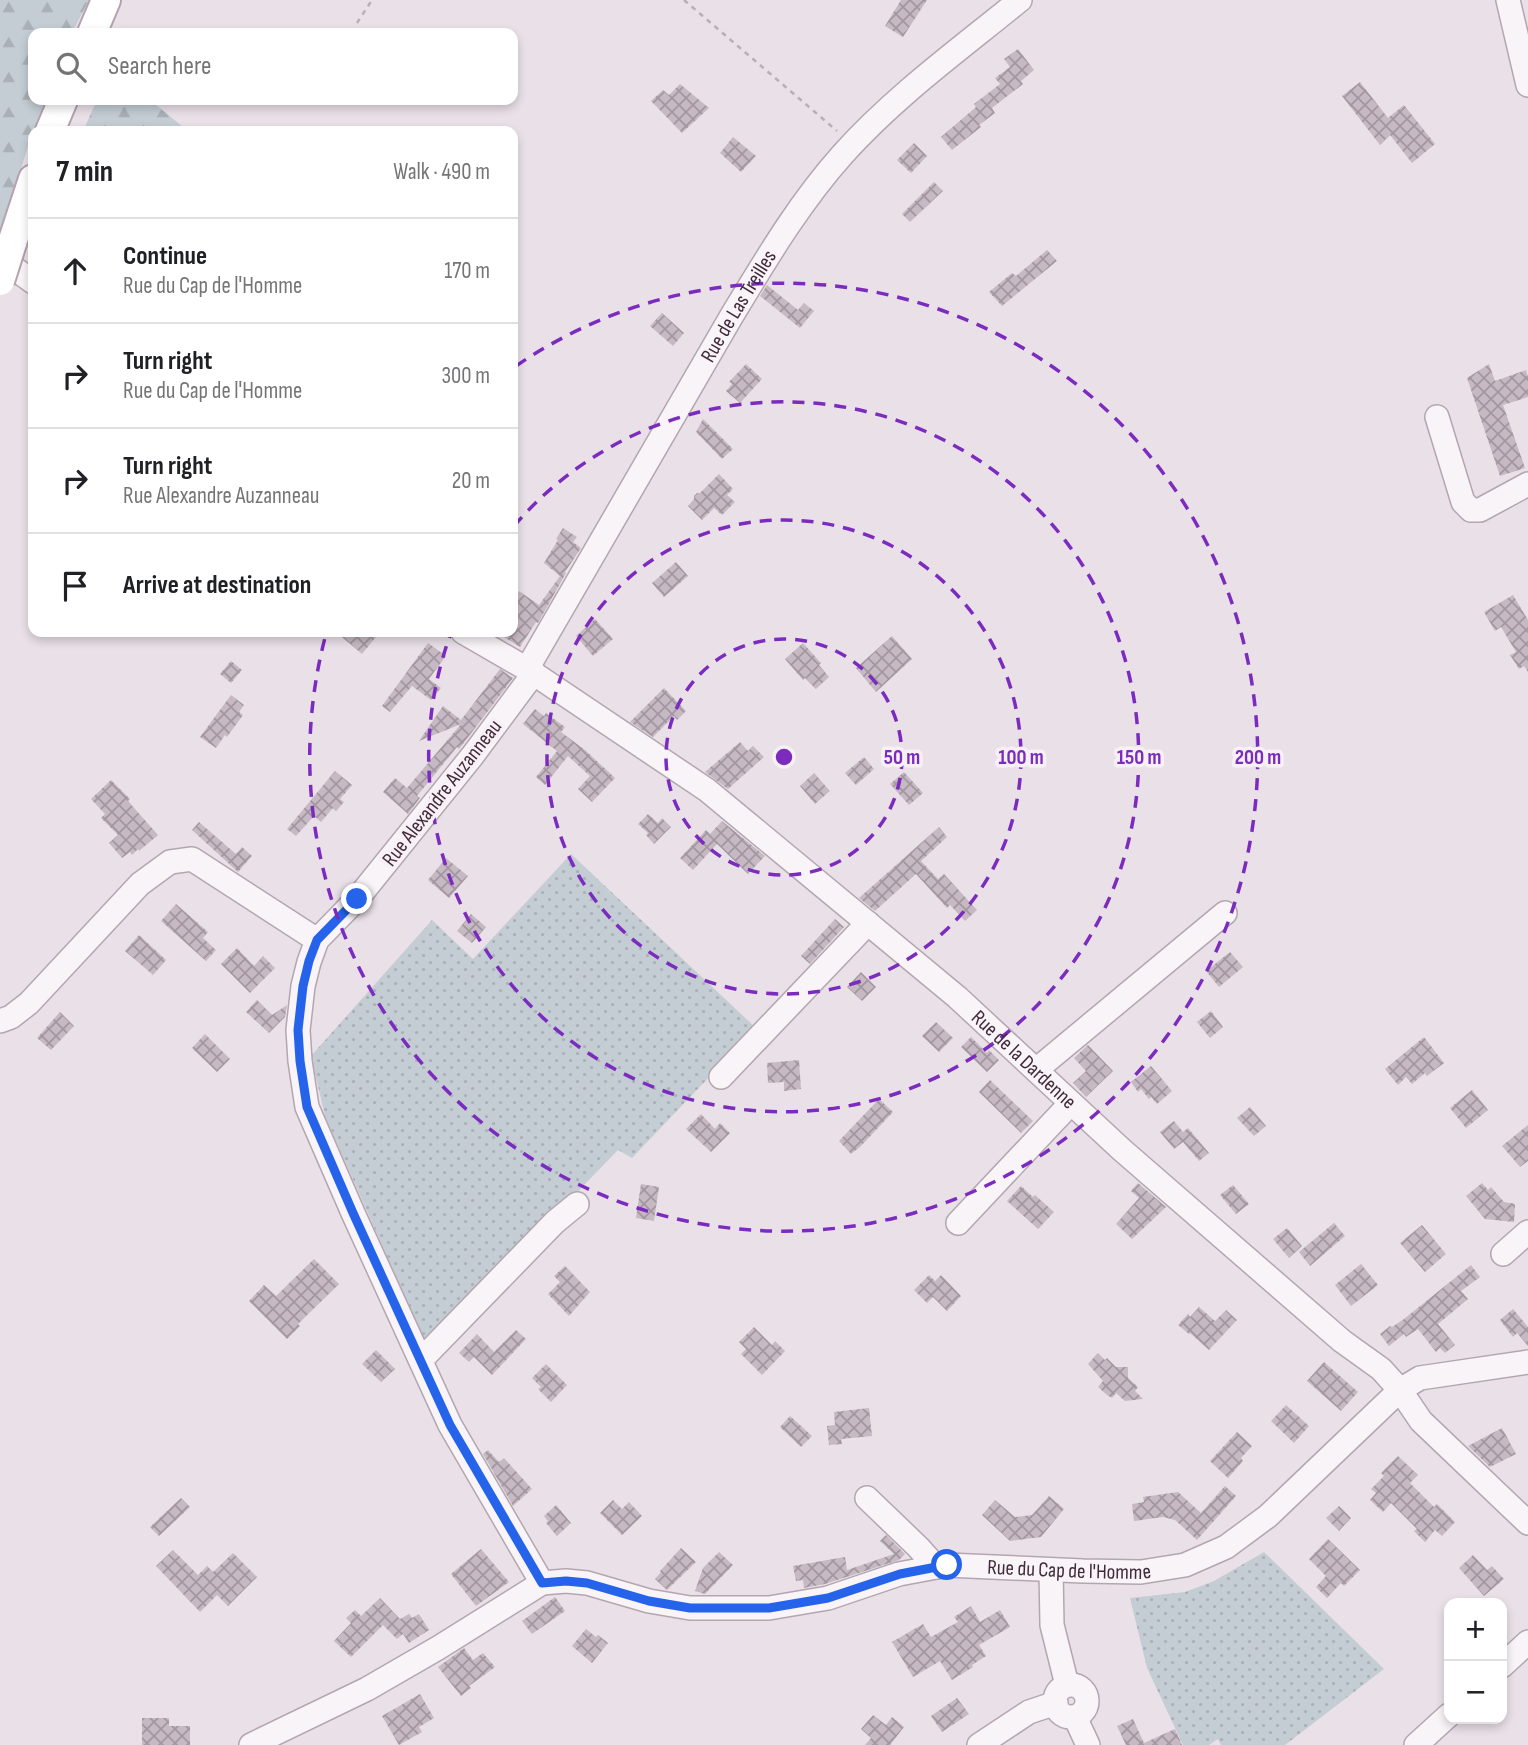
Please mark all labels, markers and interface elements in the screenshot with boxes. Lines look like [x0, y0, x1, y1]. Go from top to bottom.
search box [28, 28, 518, 105]
icon: search [52, 48, 90, 86]
text: Search here [108, 51, 211, 82]
text: 7 min [56, 154, 113, 190]
text: Walk · 490 m [393, 158, 490, 186]
text: Continue [123, 241, 207, 272]
street label: Rue de Las Treilles [695, 245, 782, 367]
icon: ahead [56, 252, 94, 290]
text: 170 m [444, 257, 490, 285]
text: Rue du Cap de l'Homme [123, 272, 302, 300]
text: Turn right [123, 346, 212, 377]
icon: right [56, 357, 94, 395]
text: 300 m [441, 362, 490, 390]
text: Rue du Cap de l'Homme [123, 377, 302, 405]
text: Turn right [123, 451, 212, 482]
icon: right [56, 462, 94, 500]
text: 20 m [452, 467, 490, 495]
text: Rue Alexandre Auzanneau [123, 482, 319, 510]
icon: arrive [56, 567, 94, 605]
text: Arrive at destination [123, 570, 311, 601]
street label: Rue Alexandre Auzanneau [377, 715, 507, 871]
centre of rings [772, 745, 796, 769]
text: 50 m [884, 745, 920, 770]
text: 100 m [998, 745, 1044, 770]
text: 150 m [1117, 745, 1161, 770]
text: 200 m [1235, 745, 1281, 770]
route end [341, 883, 372, 914]
street label: Rue de la Dardenne [967, 1005, 1082, 1114]
route start [931, 1549, 962, 1580]
street label: Rue du Cap de l'Homme [987, 1554, 1153, 1585]
map controls [1444, 1598, 1507, 1724]
button: + [1444, 1598, 1507, 1661]
button: − [1444, 1661, 1507, 1724]

